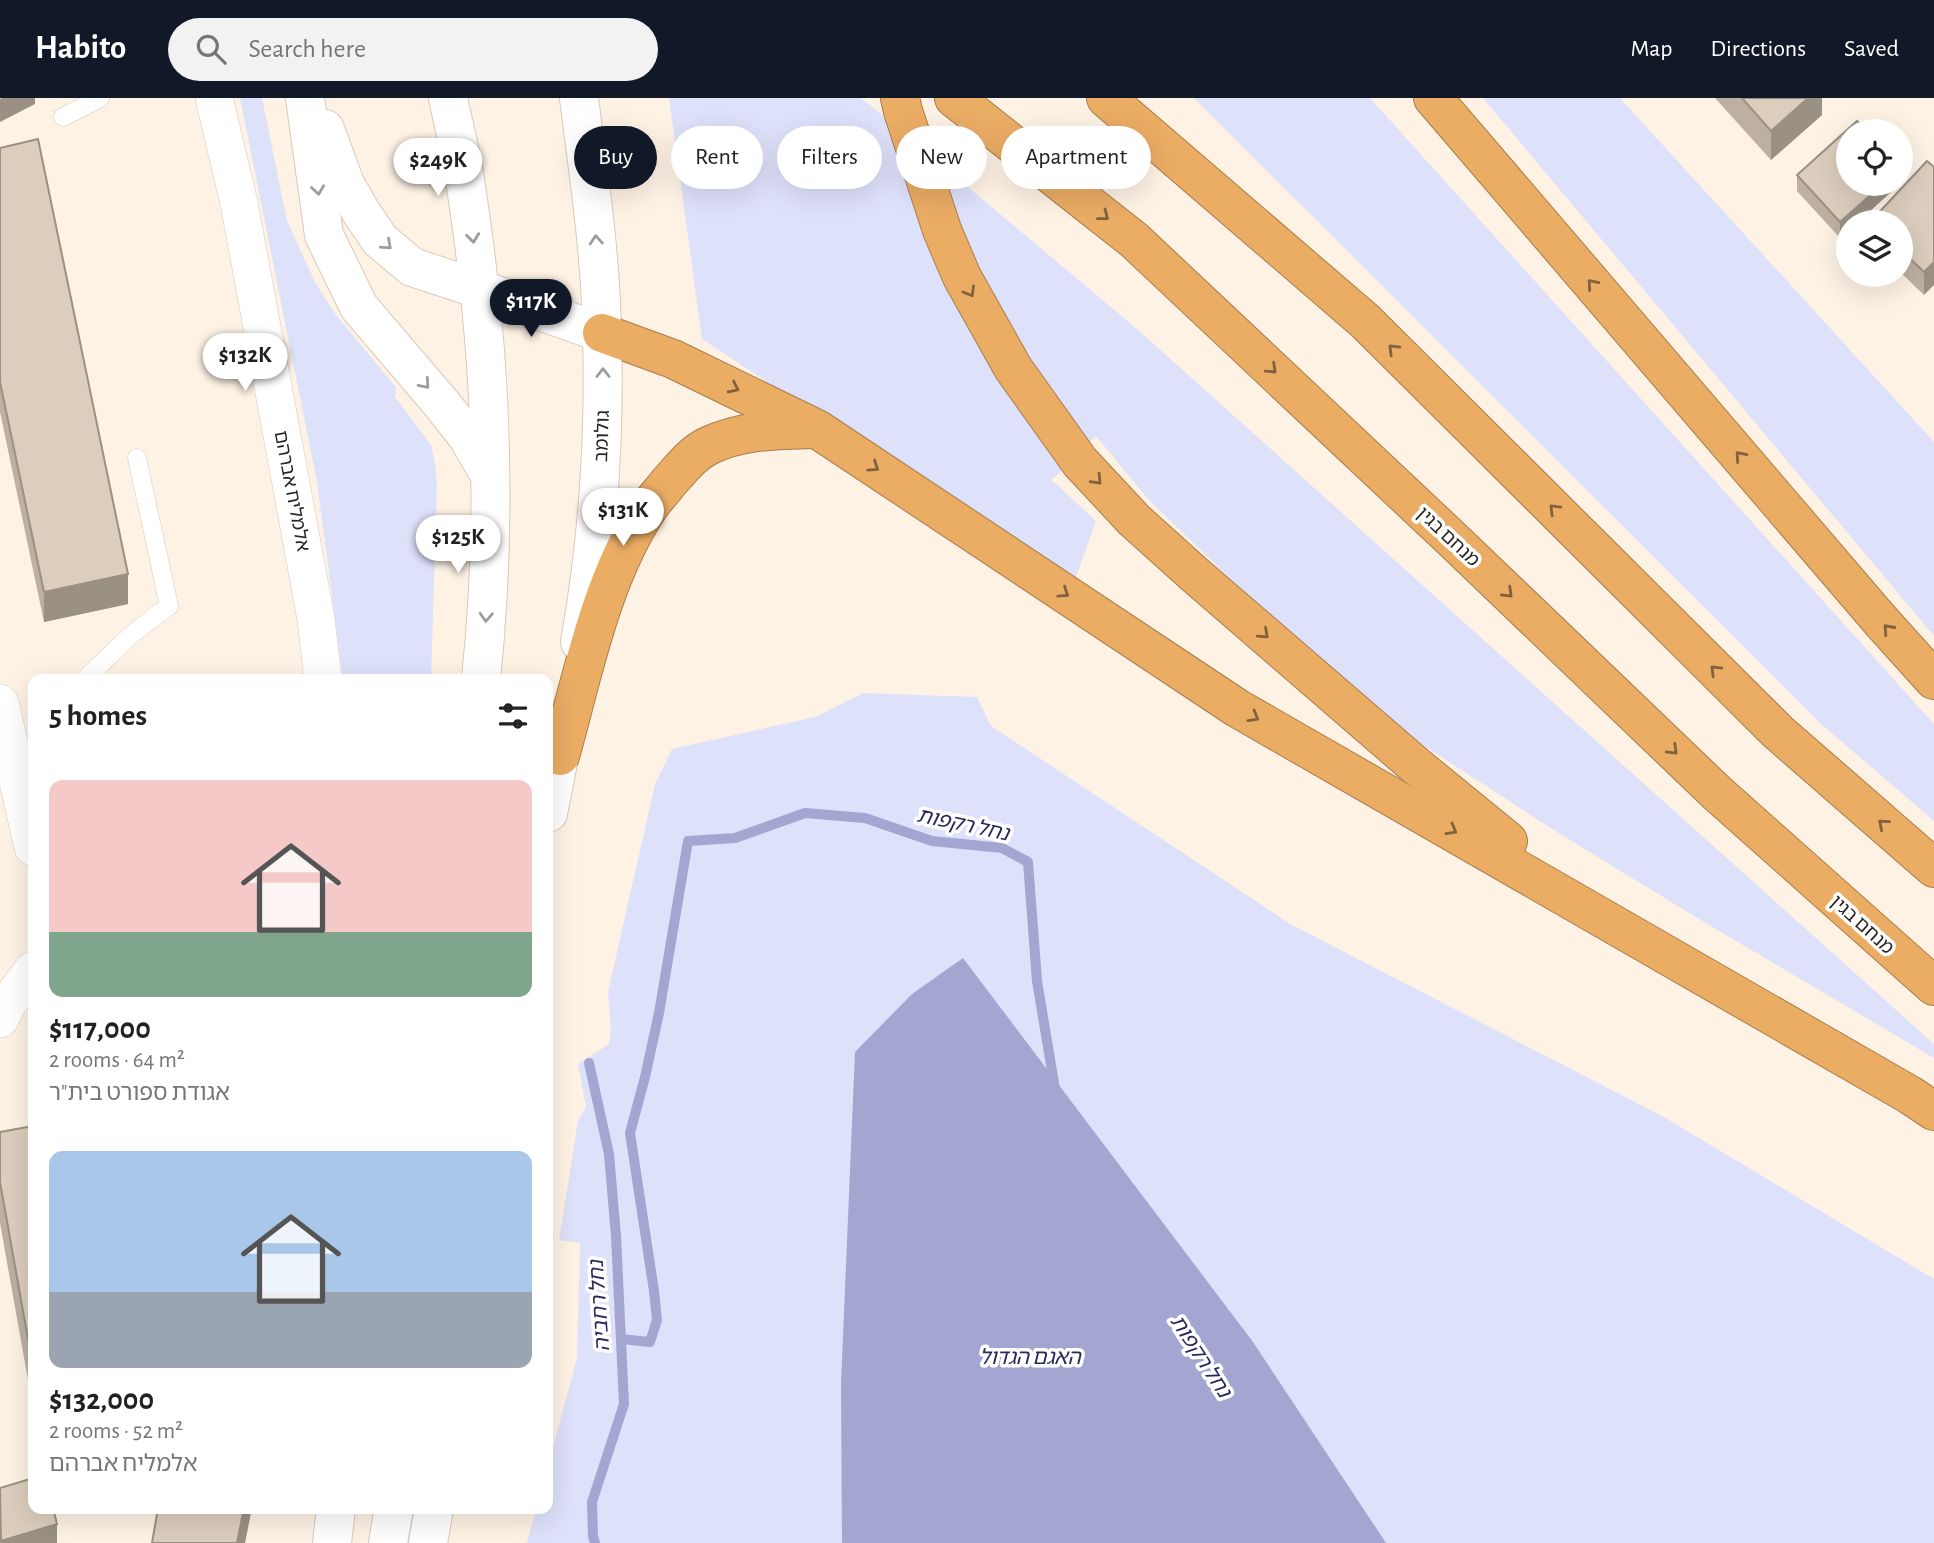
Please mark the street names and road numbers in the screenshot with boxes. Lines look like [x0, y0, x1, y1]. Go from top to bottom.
street label: גולומב [592, 410, 613, 462]
street label: אלמליח אברהם [270, 429, 313, 553]
street label: מנחם בגין [1413, 504, 1483, 571]
street label: מנחם בגין [1827, 892, 1897, 958]

